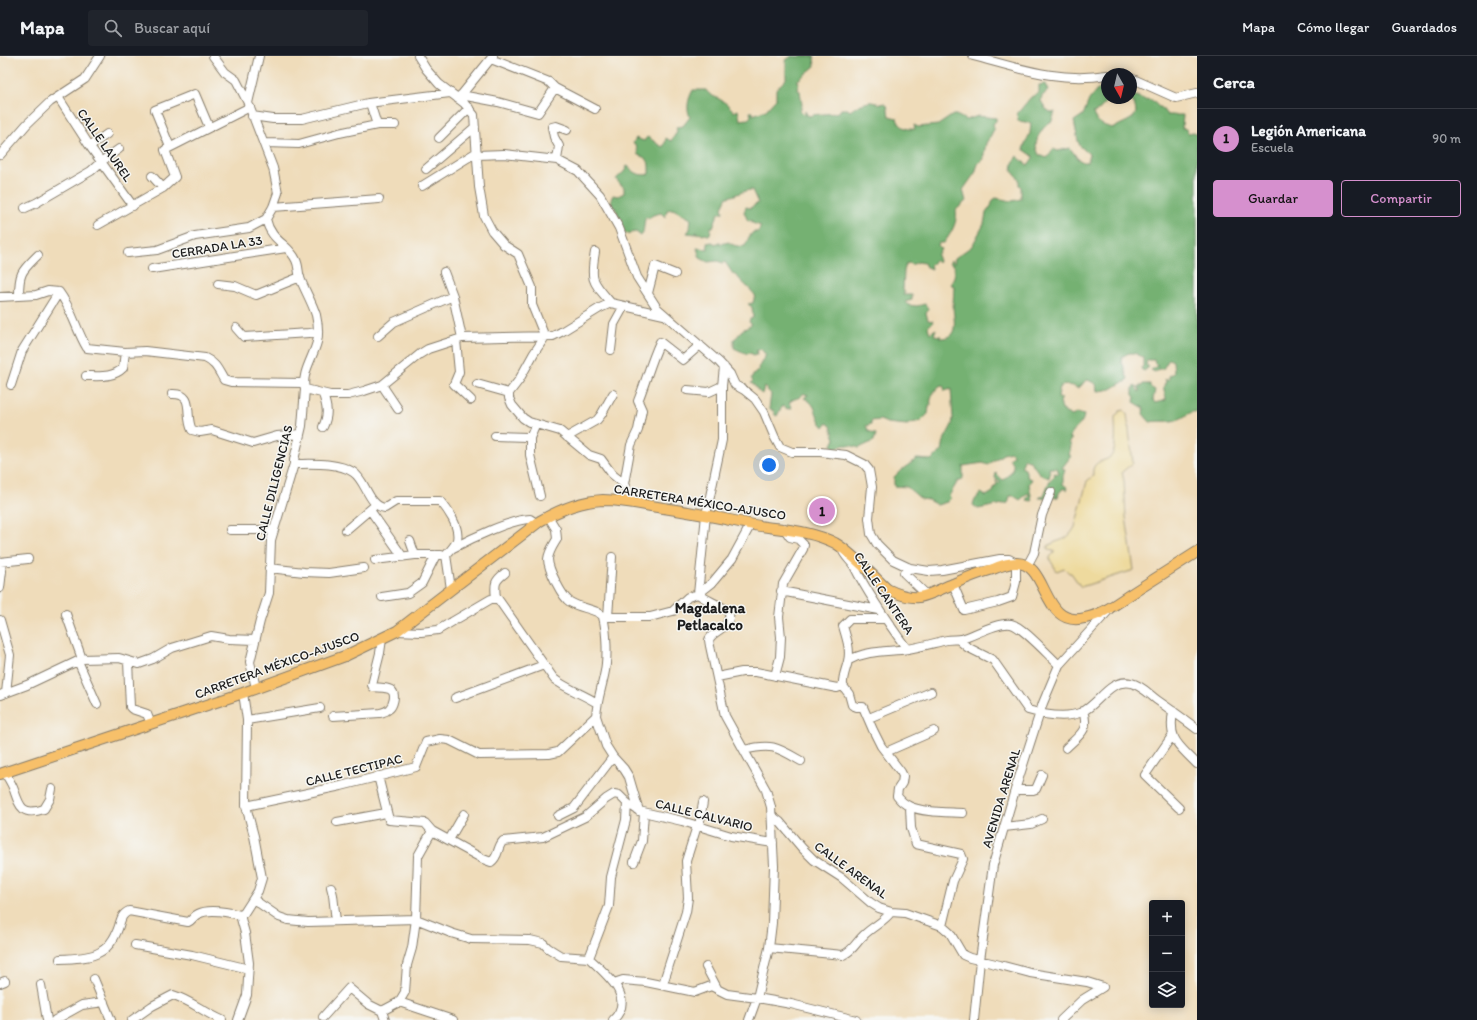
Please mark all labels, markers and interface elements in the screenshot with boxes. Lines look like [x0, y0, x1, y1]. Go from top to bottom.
search box [88, 10, 368, 46]
text: Mapa [20, 16, 64, 39]
icon: search [102, 17, 124, 39]
text: Buscar aquí [134, 19, 210, 37]
text: Mapa [1242, 19, 1275, 36]
text: Cómo llegar [1297, 19, 1369, 36]
text: Guardados [1391, 19, 1457, 36]
north arrow [1101, 68, 1137, 104]
text: Cerca [1213, 72, 1255, 92]
street label: CALLE LAUREL [74, 106, 136, 185]
text: Legión Americana [1251, 122, 1366, 140]
text: 1 [1223, 131, 1229, 146]
text: 90 m [1432, 131, 1461, 146]
text: Escuela [1251, 140, 1294, 155]
button: Guardar [1213, 180, 1333, 217]
button: Compartir [1341, 180, 1461, 217]
street label: CERRADA LA 33 [171, 232, 263, 262]
street label: CALLE DILIGENCIAS [252, 424, 296, 542]
your location [759, 455, 779, 475]
street label: CARRETERA MÉXICO-AJUSCO [613, 481, 787, 523]
pin: 1 [809, 496, 835, 526]
street label: CALLE CANTERA [851, 549, 917, 638]
district label: Magdalena Petlacalco [675, 599, 745, 634]
street label: CARRETERA MÉXICO-AJUSCO [193, 628, 361, 702]
street label: AVENIDA ARENAL [979, 746, 1023, 850]
street label: CALLE TECTIPAC [304, 751, 404, 789]
street label: CALLE CALVARIO [654, 796, 754, 834]
street label: CALLE ARENAL [811, 838, 891, 902]
map controls [1149, 900, 1185, 1008]
button: + [1149, 900, 1185, 936]
button: − [1149, 936, 1185, 972]
button: layers [1149, 972, 1185, 1008]

